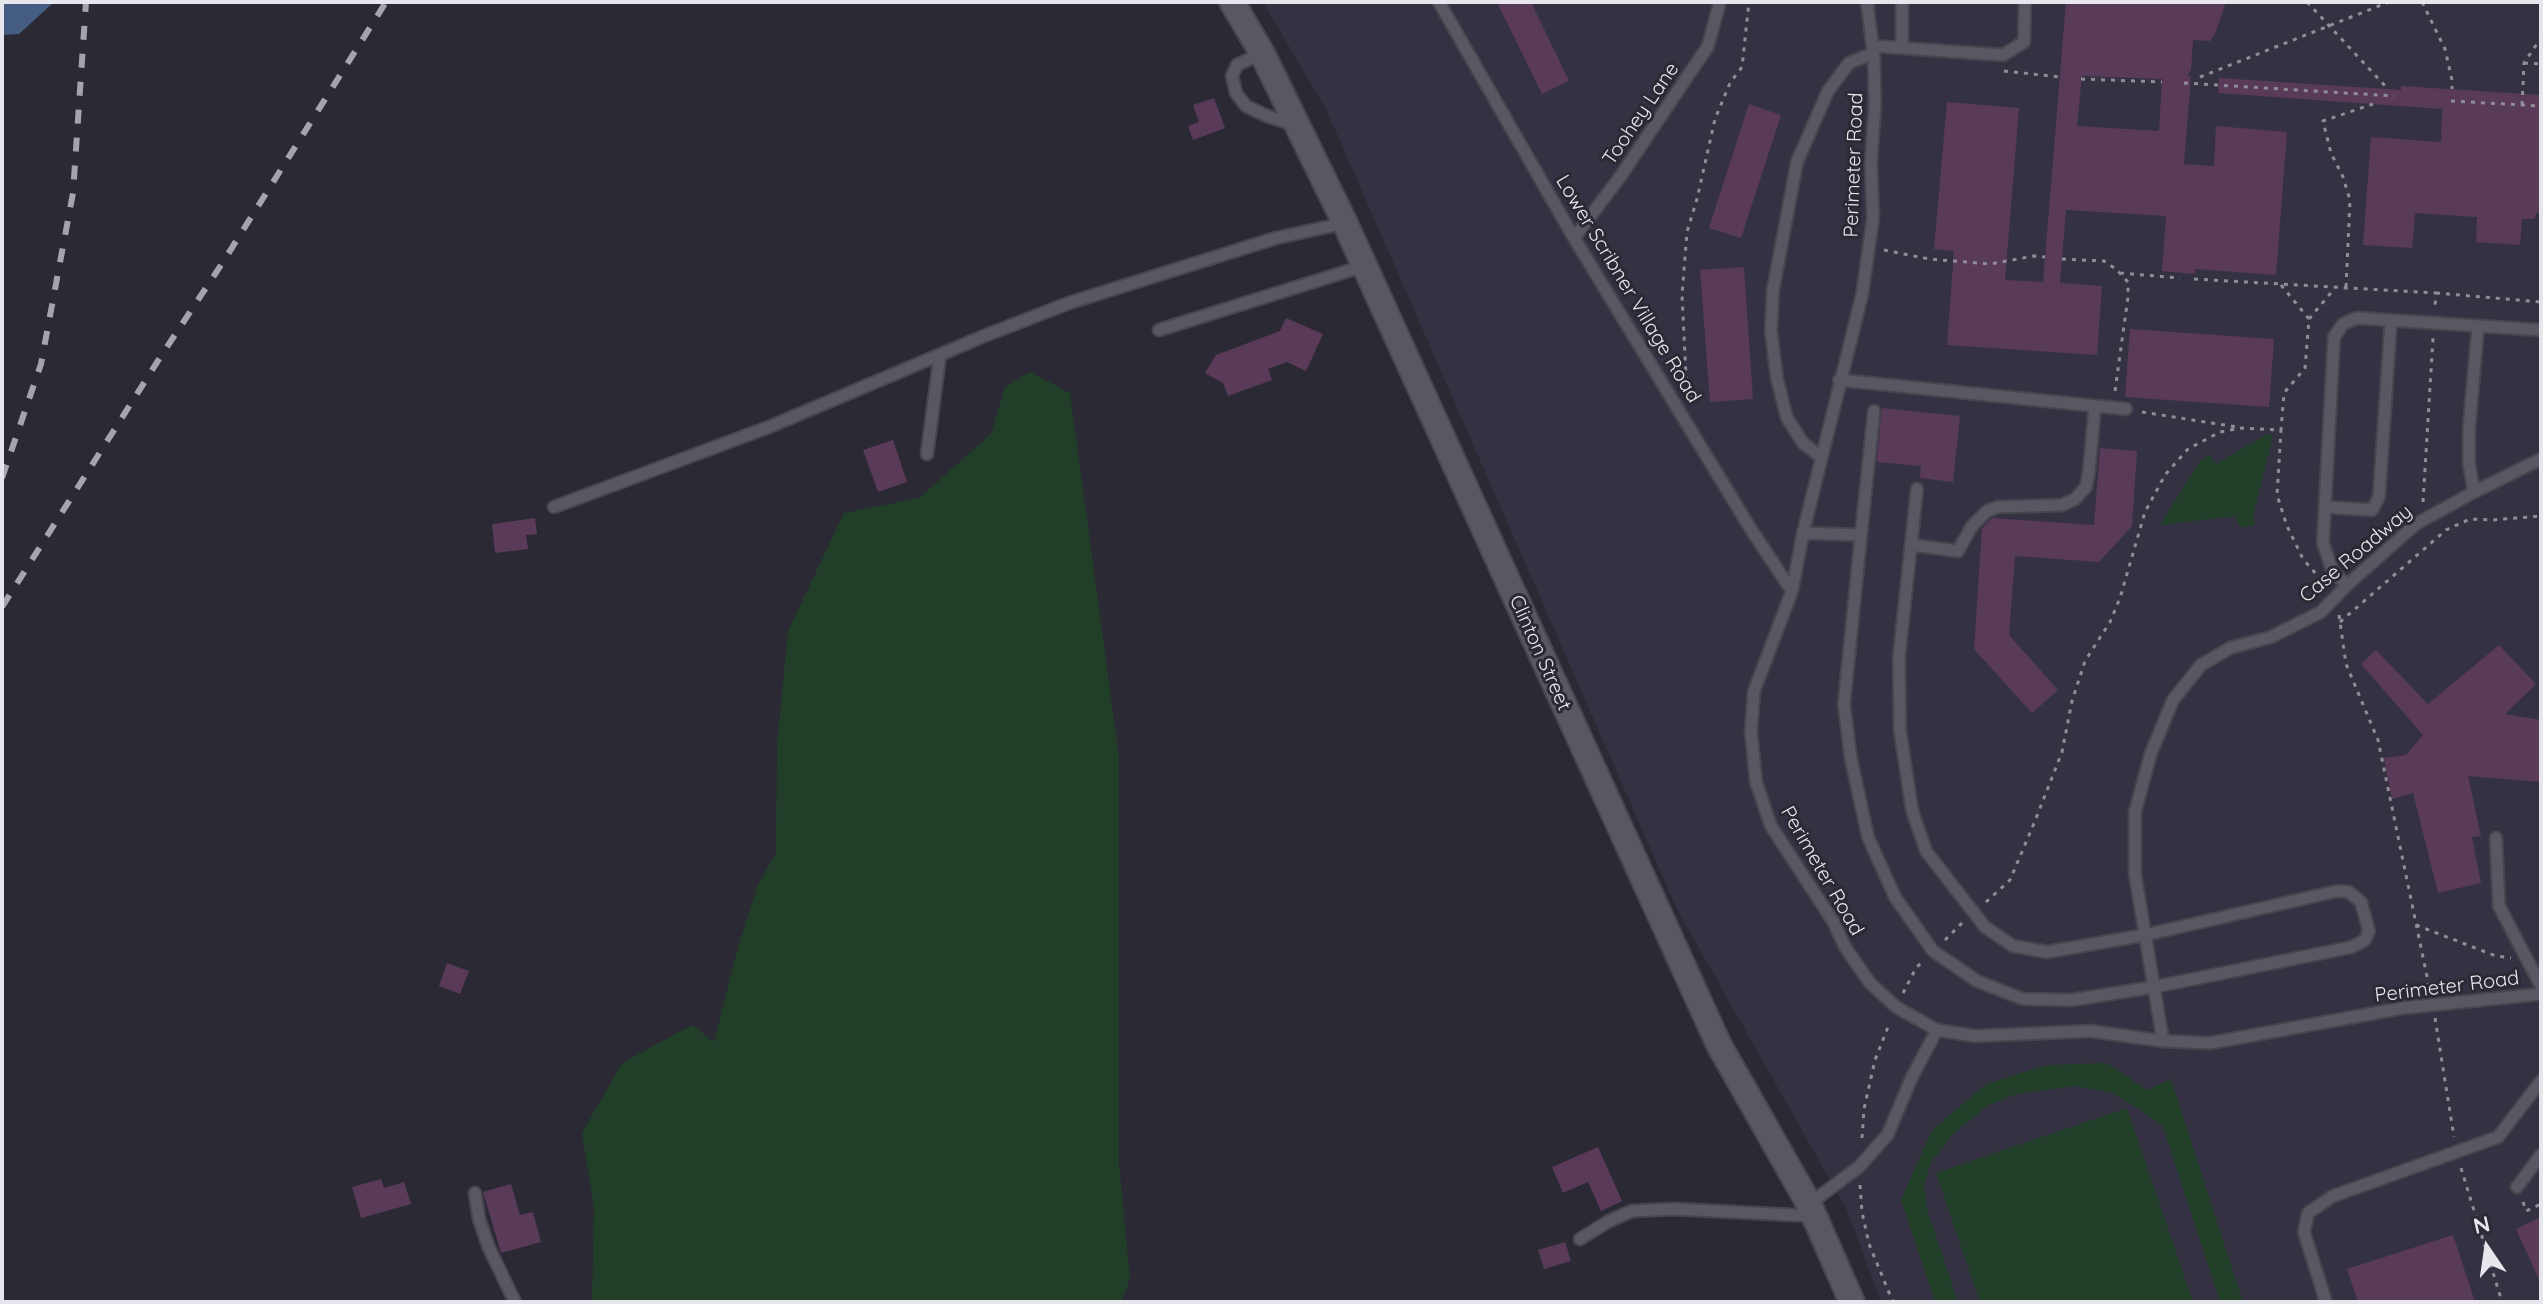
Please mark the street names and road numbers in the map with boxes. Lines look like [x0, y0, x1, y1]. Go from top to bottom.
street label: Toohey Lane [1598, 58, 1684, 170]
street label: Perimeter Road [1839, 92, 1869, 238]
street label: Lower Scribner Village Road [1550, 171, 1706, 407]
street label: Case Roadway [2295, 500, 2417, 608]
street label: Clinton Street [1504, 592, 1576, 714]
street label: Perimeter Road [1775, 802, 1869, 940]
street label: Perimeter Road [2373, 966, 2521, 1008]

